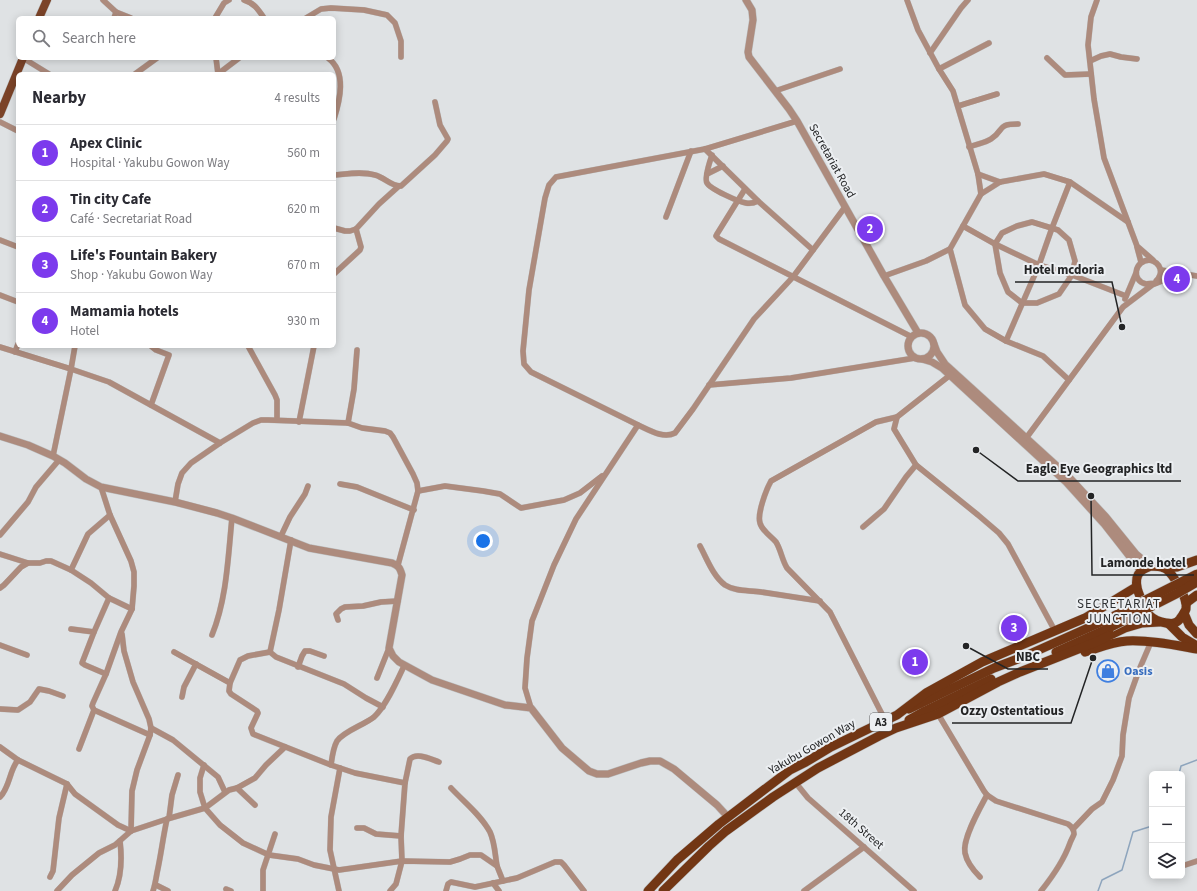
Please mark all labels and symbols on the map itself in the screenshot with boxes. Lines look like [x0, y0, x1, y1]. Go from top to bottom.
street label: Secretariat Road [804, 121, 860, 201]
pin: 2 [857, 214, 883, 244]
callout: Hotel mcdoria [1015, 257, 1112, 282]
text: Hotel mcdoria [1024, 261, 1104, 279]
pin: 4 [1164, 264, 1190, 294]
callout: Eagle Eye Geographics ltd [1018, 456, 1181, 481]
text: Eagle Eye Geographics ltd [1026, 460, 1172, 478]
your location [473, 531, 493, 551]
callout: Lamonde hotel [1092, 550, 1194, 575]
text: Lamonde hotel [1100, 554, 1186, 572]
district label: SECRETARIAT JUNCTION [1077, 595, 1161, 628]
pin: 3 [1001, 613, 1027, 643]
callout: NBC [1008, 644, 1048, 669]
pin: 1 [902, 647, 928, 677]
text: NBC [1016, 648, 1040, 666]
shop icon: Oasis [1095, 658, 1121, 684]
place label: Oasis [1124, 663, 1152, 680]
callout: Ozzy Ostentatious [952, 698, 1071, 723]
text: Ozzy Ostentatious [960, 702, 1064, 720]
road number: A3 [870, 713, 892, 731]
street label: Yakubu Gowon Way [765, 715, 859, 779]
street label: 18th Street [835, 805, 887, 853]

